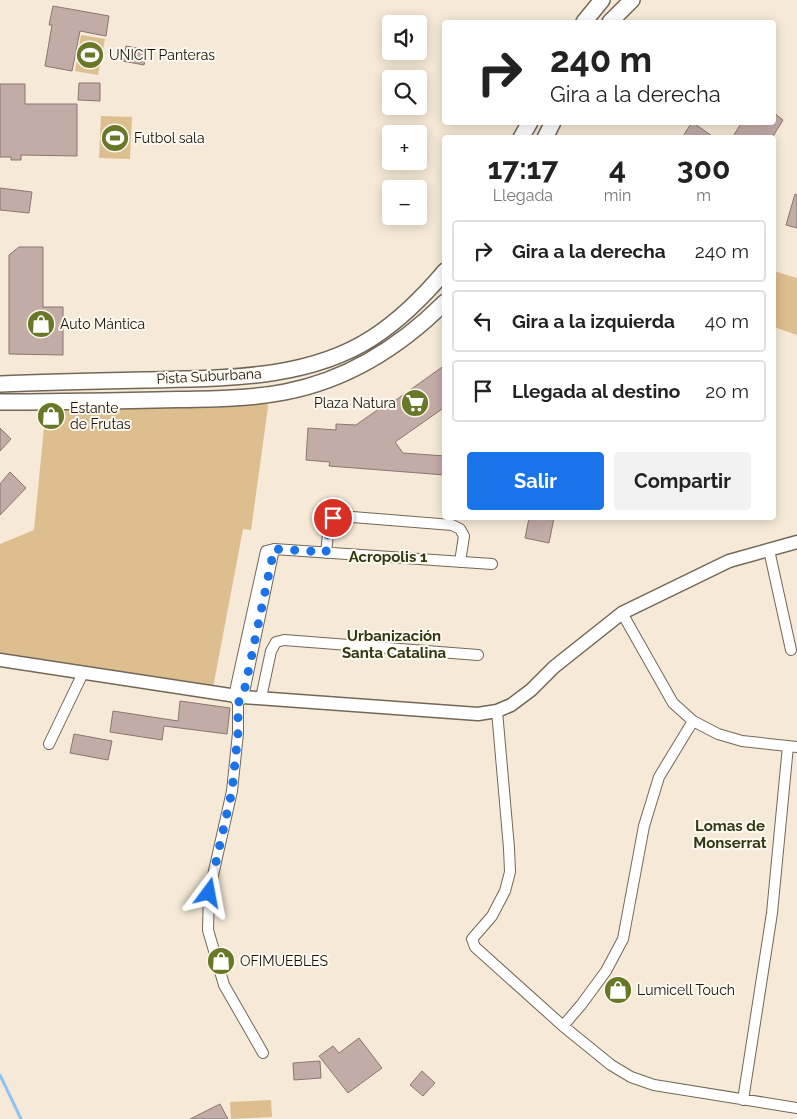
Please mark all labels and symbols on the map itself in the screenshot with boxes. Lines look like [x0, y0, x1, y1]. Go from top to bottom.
sports icon: UNICIT Panteras [75, 40, 105, 70]
place label: UNICIT Panteras [109, 47, 215, 63]
sports icon: Futbol sala [100, 123, 130, 153]
place label: Futbol sala [134, 130, 205, 146]
shop icon: Auto Mántica [26, 309, 56, 339]
place label: Auto Mántica [60, 316, 145, 332]
street label: Pista Suburbana [156, 365, 262, 387]
supermarket icon: Plaza Natura [400, 388, 430, 418]
place label: Plaza Natura [314, 395, 396, 411]
place label: Estante de Frutas [70, 400, 131, 432]
shop icon: Estante de Frutas [36, 401, 66, 431]
pin [312, 497, 354, 539]
district label: Acropolis 1 [349, 548, 428, 566]
district label: Urbanización Santa Catalina [342, 627, 446, 662]
district label: Lomas de Monserrat [693, 817, 767, 852]
position arrow [182, 866, 234, 918]
shop icon: OFIMUEBLES [206, 946, 236, 976]
place label: OFIMUEBLES [240, 953, 329, 969]
shop icon: Lumicell Touch [603, 975, 633, 1005]
place label: Lumicell Touch [637, 982, 735, 998]

